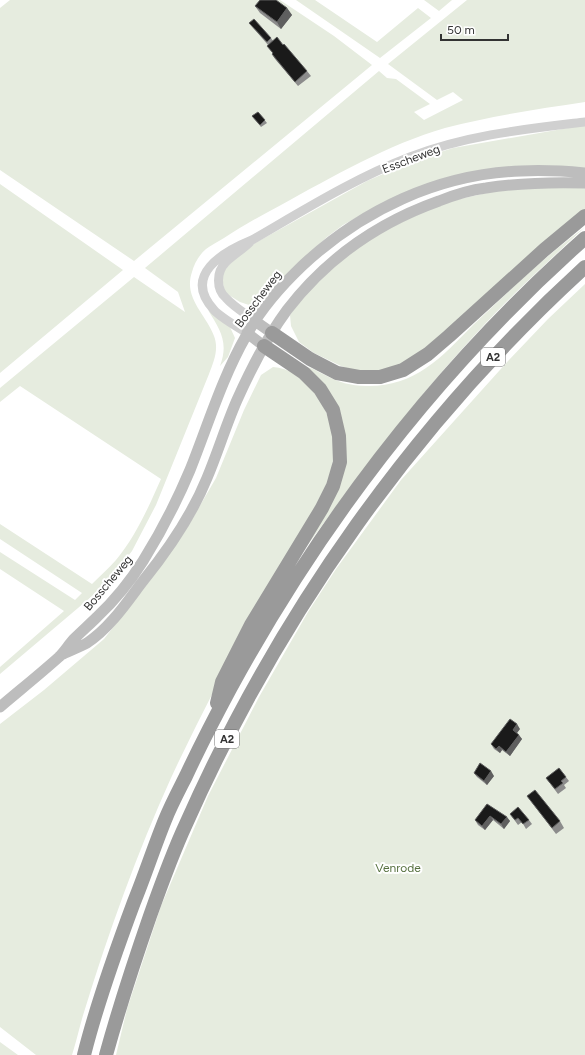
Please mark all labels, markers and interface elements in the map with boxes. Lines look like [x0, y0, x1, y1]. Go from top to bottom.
scale bar [441, 16, 508, 42]
text: 50 m [447, 23, 475, 37]
street label: Esscheweg [380, 142, 442, 176]
street label: Bosscheweg [232, 268, 284, 330]
road number: A2 [481, 348, 505, 366]
street label: Bosscheweg [81, 552, 135, 614]
road number: A2 [215, 730, 239, 748]
park label: Venrode [375, 861, 421, 875]

